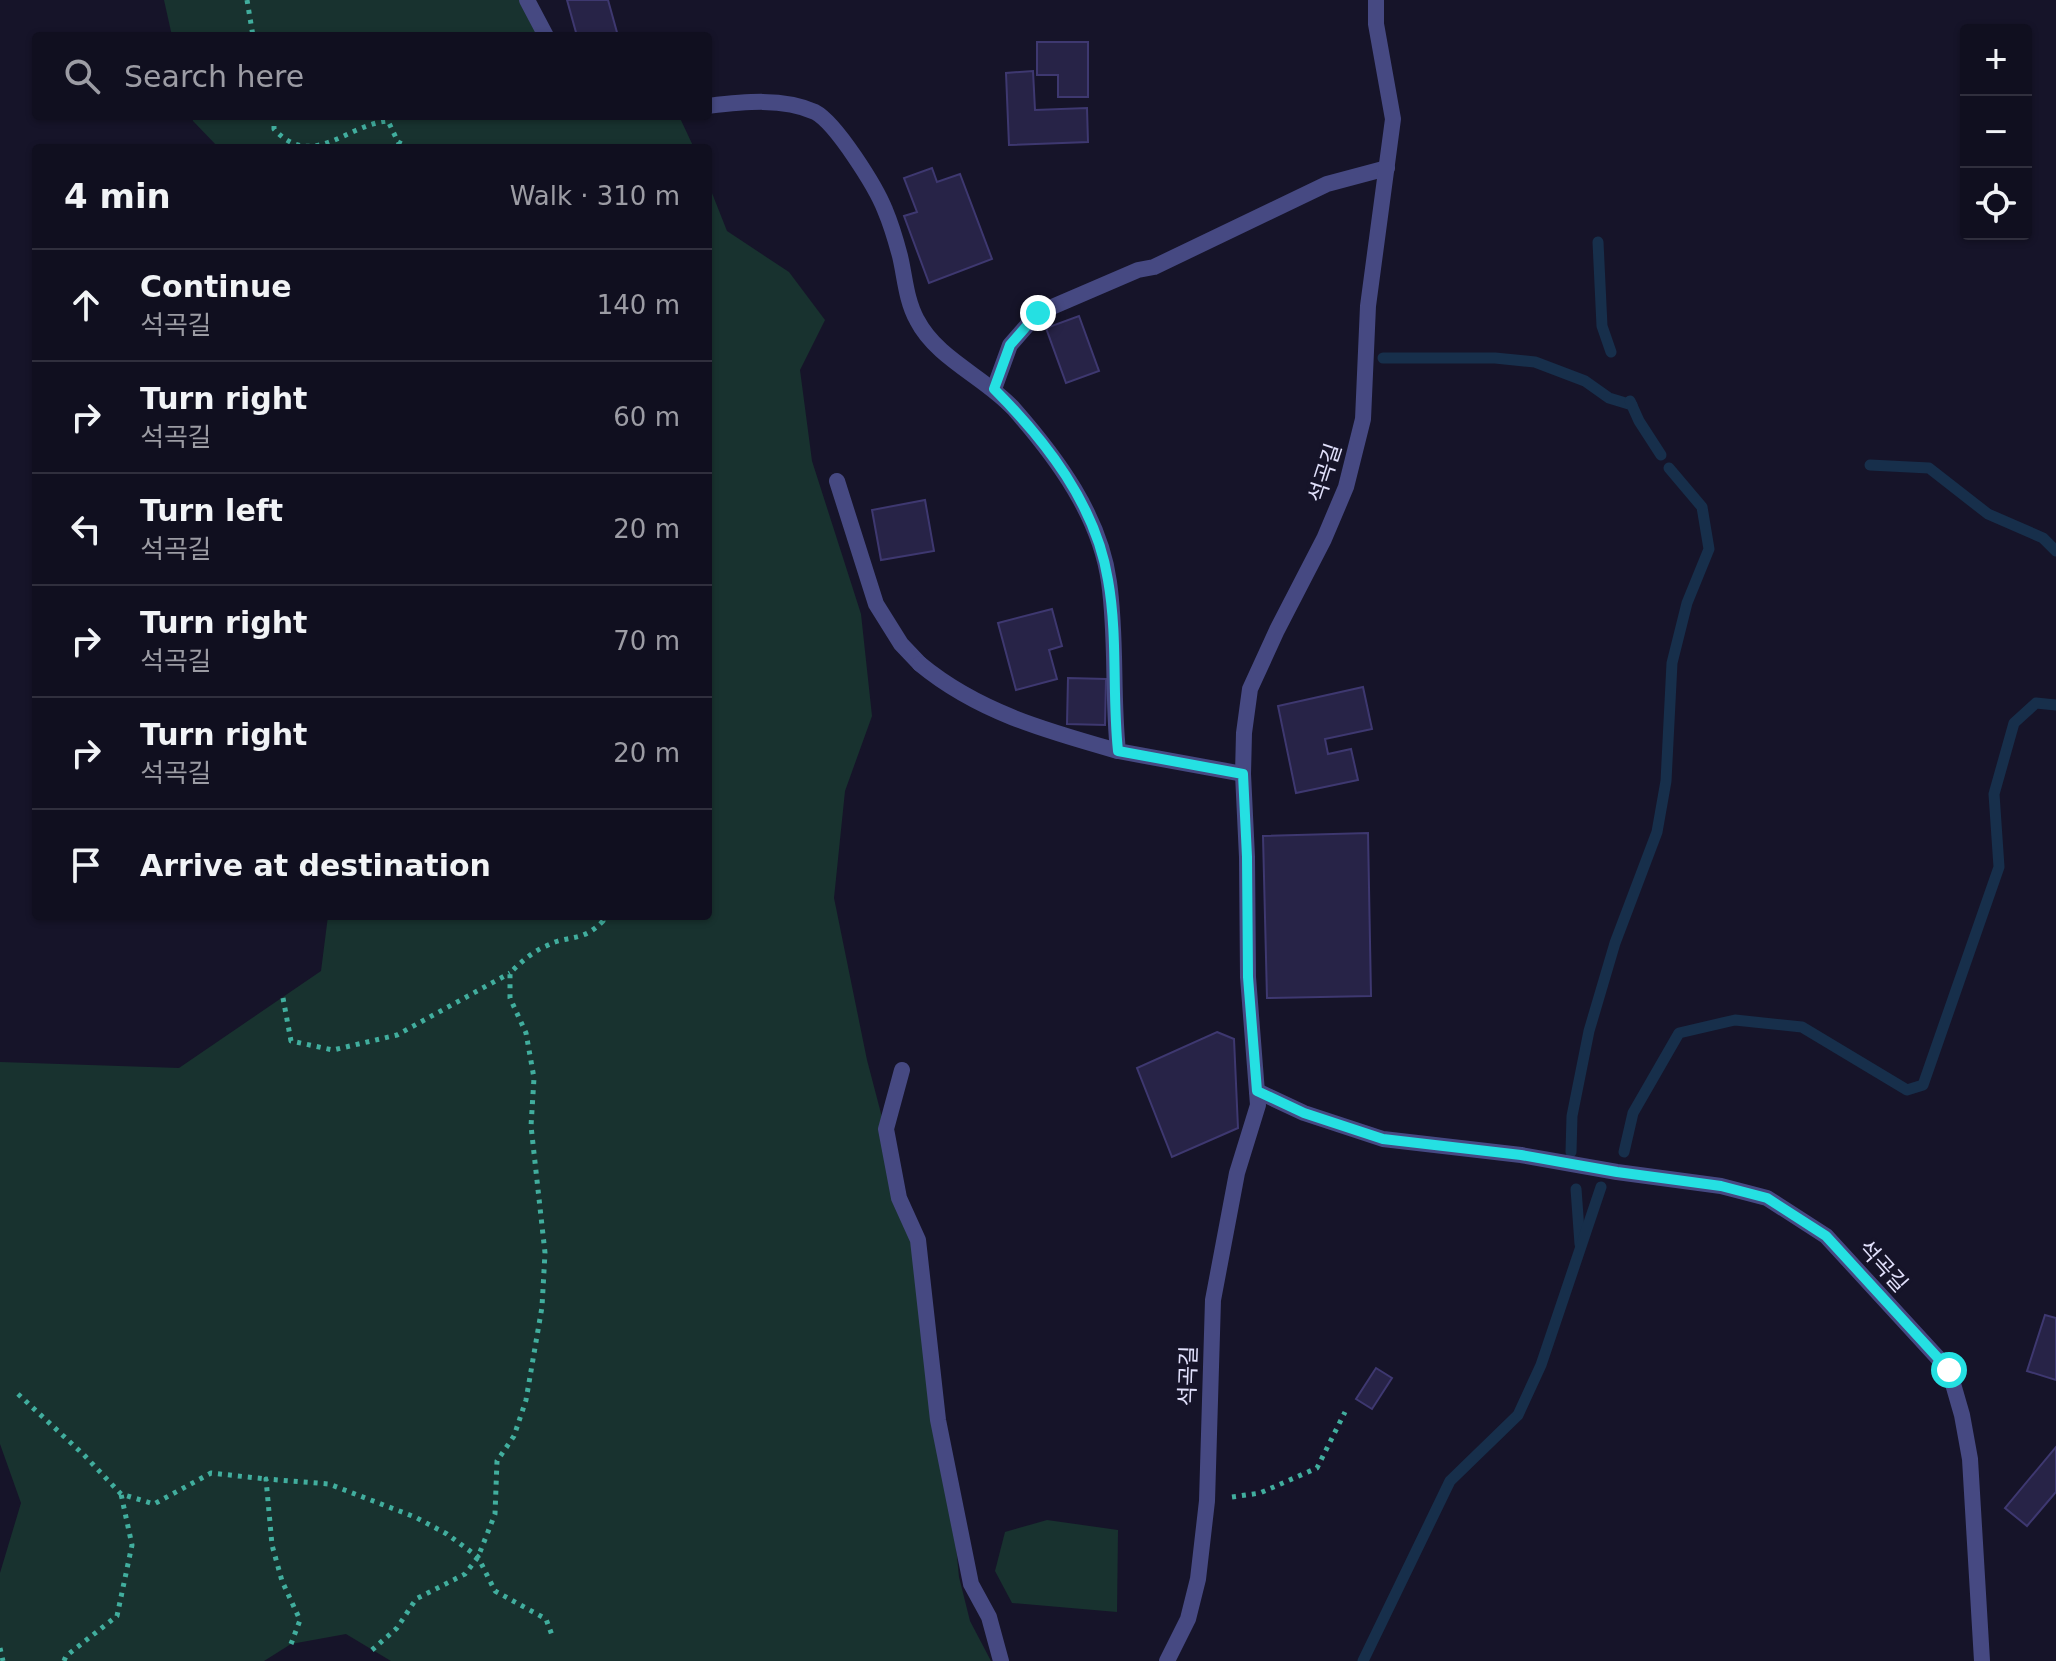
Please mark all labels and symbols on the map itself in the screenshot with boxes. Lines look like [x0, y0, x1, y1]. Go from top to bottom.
route end [1020, 295, 1056, 331]
street label: 석곡길 [1304, 440, 1346, 506]
street label: 석곡길 [1853, 1235, 1913, 1297]
street label: 석곡길 [1174, 1345, 1202, 1407]
route start [1931, 1352, 1967, 1388]

